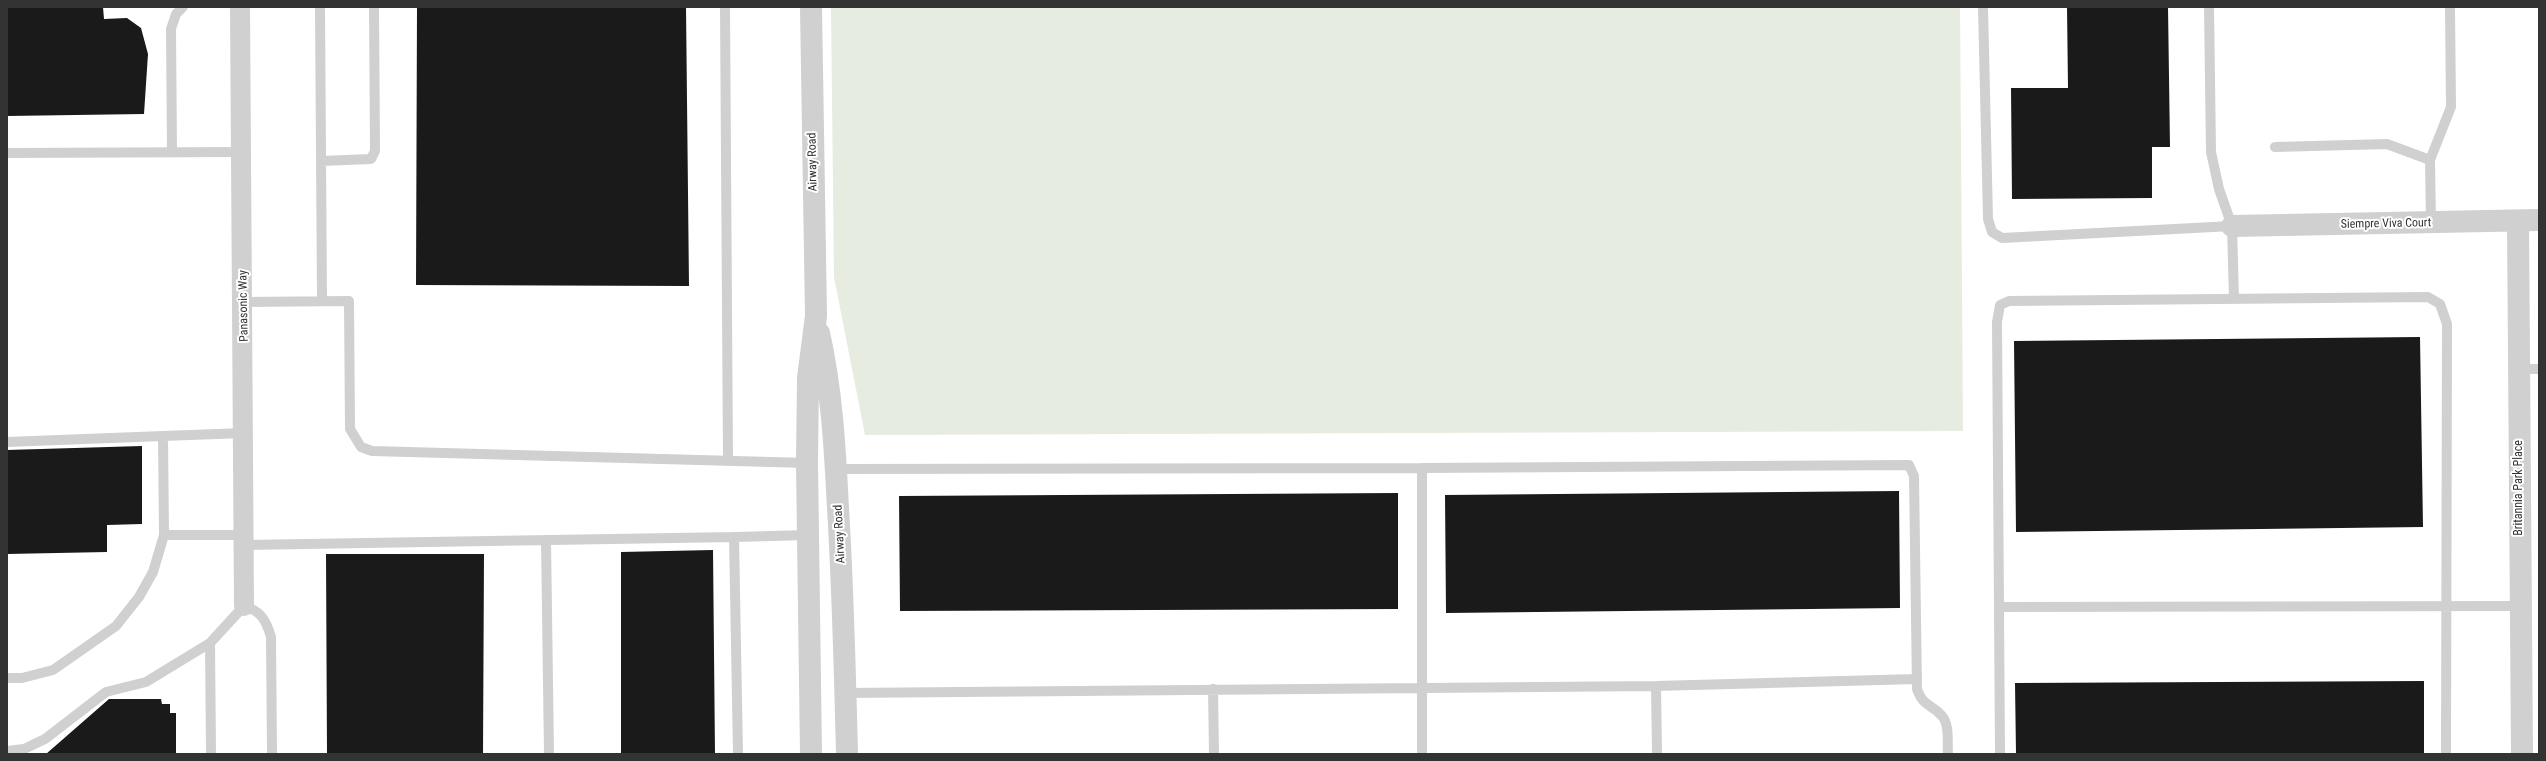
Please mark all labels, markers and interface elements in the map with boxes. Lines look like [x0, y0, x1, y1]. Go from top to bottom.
street label: Airway Road [805, 133, 821, 191]
street label: Siempre Viva Court [2341, 216, 2431, 232]
street label: Panasonic Way [236, 270, 252, 342]
street label: Britannia Park Place [2512, 440, 2526, 536]
street label: Airway Road [831, 504, 849, 564]

